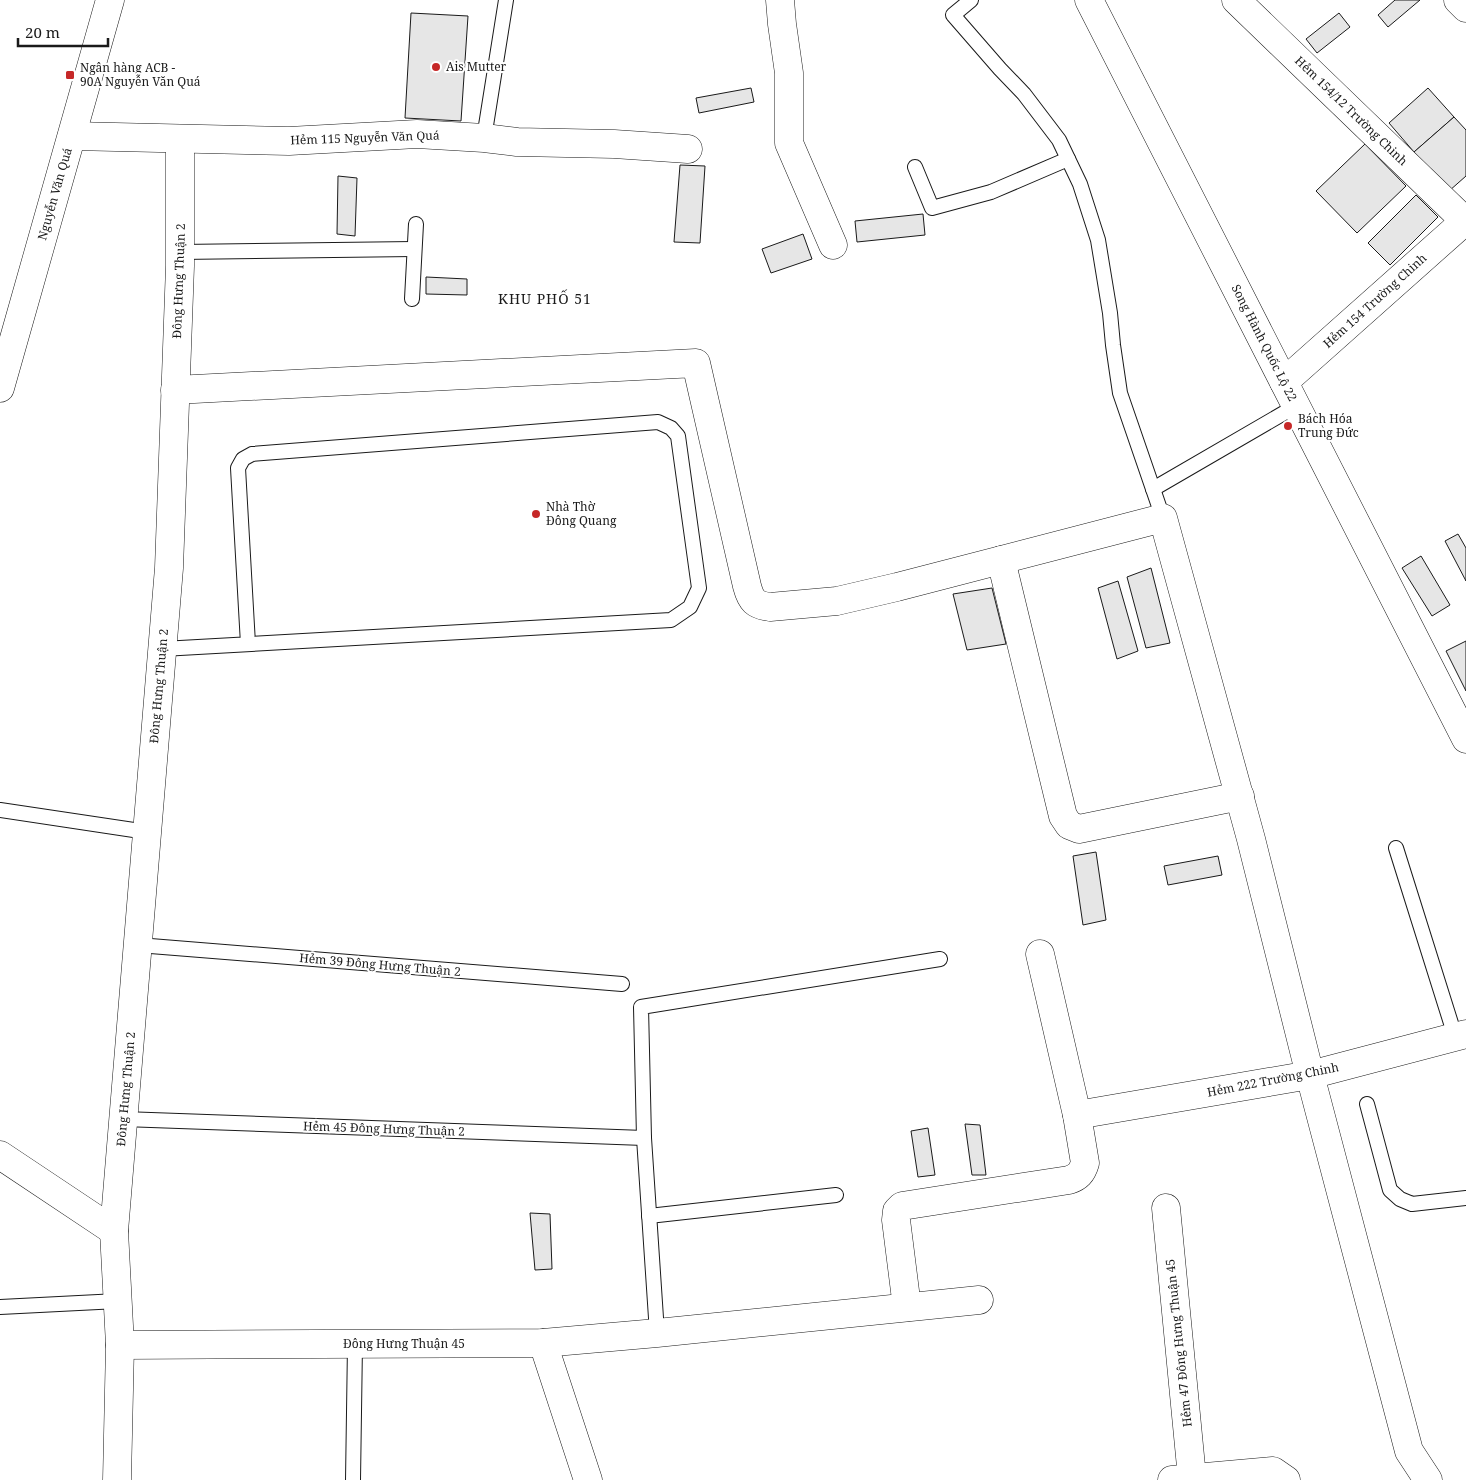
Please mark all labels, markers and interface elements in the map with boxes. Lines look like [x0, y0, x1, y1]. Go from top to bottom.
scale bar [18, 15, 108, 47]
text: 20 m [25, 22, 60, 42]
street label: Hẻm 154/12 Trường Chinh [1291, 52, 1412, 169]
place label: Ais Mutter [446, 58, 507, 75]
place label: Ngân hàng ACB - 90A Nguyễn Văn Quá [80, 59, 201, 90]
marker: Ais Mutter [430, 61, 442, 73]
marker: Ngân hàng ACB - 90A Nguyễn Văn Quá [64, 69, 76, 81]
street label: Hẻm 115 Nguyễn Văn Quá [290, 126, 440, 149]
street label: Nguyễn Văn Quá [33, 145, 76, 242]
street label: Đông Hưng Thuận 2 [168, 223, 189, 339]
street label: Hẻm 154 Trường Chinh [1319, 249, 1430, 352]
street label: Song Hành Quốc Lộ 22 [1228, 281, 1301, 404]
district label: KHU PHỐ 51 [498, 289, 592, 308]
place label: Bách Hóa Trung Đức [1298, 410, 1359, 441]
marker: Bách Hóa Trung Đức [1282, 420, 1294, 432]
place label: Nhà Thờ Đông Quang [546, 498, 617, 529]
marker: Nhà Thờ Đông Quang [530, 508, 542, 520]
street label: Đông Hưng Thuận 2 [145, 628, 172, 744]
street label: Hẻm 39 Đông Hưng Thuận 2 [299, 949, 461, 980]
street label: Đông Hưng Thuận 2 [112, 1031, 139, 1147]
street label: Hẻm 222 Trường Chinh [1206, 1058, 1341, 1101]
street label: Hẻm 45 Đông Hưng Thuận 2 [303, 1117, 465, 1140]
street label: Hẻm 47 Đông Hưng Thuận 45 [1161, 1258, 1196, 1428]
street label: Đông Hưng Thuận 45 [343, 1335, 465, 1352]

